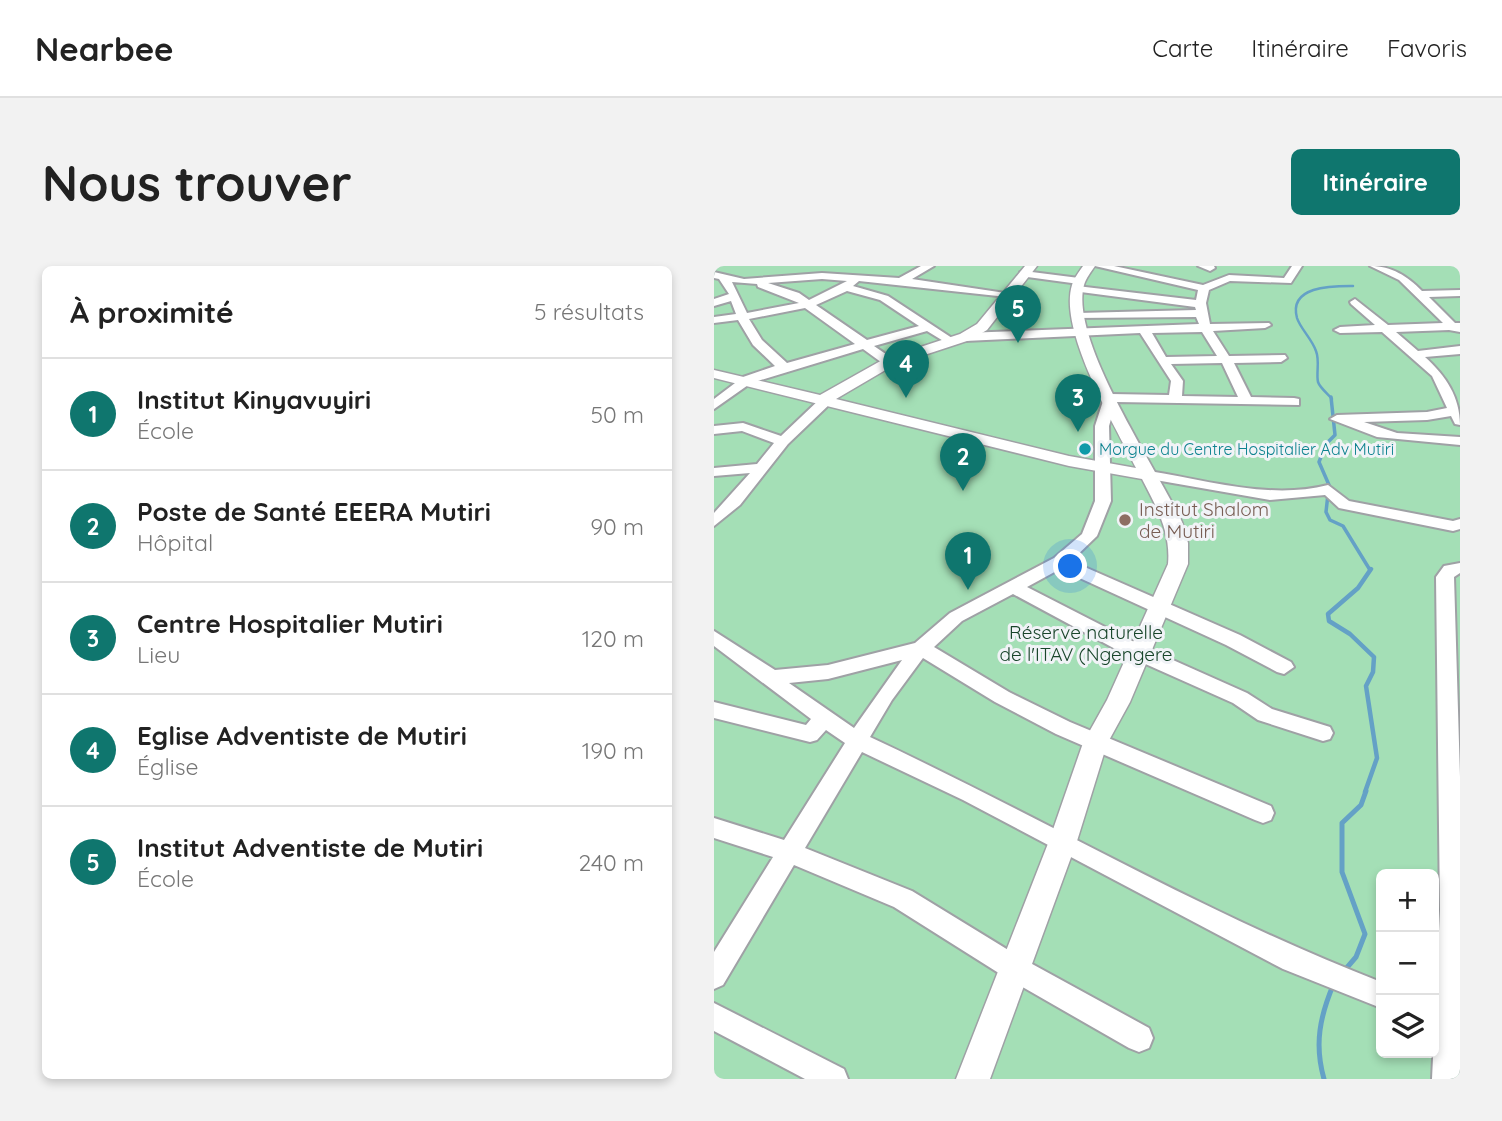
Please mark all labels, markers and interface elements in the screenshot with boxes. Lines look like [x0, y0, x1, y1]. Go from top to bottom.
text: Nearbee [35, 28, 174, 69]
text: Carte [1152, 33, 1213, 63]
text: Itinéraire [1251, 33, 1349, 63]
text: Favoris [1387, 33, 1467, 63]
button: Itinéraire [1291, 149, 1460, 215]
text: Nous trouver [42, 152, 352, 213]
pin: 5 [995, 285, 1041, 343]
text: À proximité [70, 293, 234, 331]
text: 5 résultats [534, 297, 644, 326]
pin: 4 [883, 340, 929, 398]
pin: 3 [1055, 374, 1101, 432]
text: Institut Kinyavuyiri [137, 383, 371, 416]
text: 1 [89, 400, 97, 429]
text: 50 m [591, 400, 644, 429]
text: École [137, 416, 194, 445]
pin: 2 [940, 433, 986, 491]
place label: Morgue du Centre Hospitalier Adv Mutiri [1099, 439, 1394, 459]
marker: Morgue du Centre Hospitalier Adv Mutiri [1077, 441, 1093, 457]
text: Poste de Santé EEERA Mutiri [137, 495, 491, 528]
place label: Institut Shalom de Mutiri [1139, 497, 1269, 543]
text: 2 [86, 512, 100, 541]
text: 90 m [590, 512, 644, 541]
marker: Institut Shalom de Mutiri [1117, 512, 1133, 528]
text: Hôpital [137, 528, 213, 557]
pin: 1 [945, 532, 991, 590]
your location [1053, 549, 1087, 583]
text: Centre Hospitalier Mutiri [137, 607, 443, 640]
park label: Réserve naturelle de l'ITAV (Ngengere [999, 620, 1173, 666]
text: 3 [87, 624, 99, 653]
text: 120 m [582, 624, 644, 653]
text: Lieu [137, 640, 180, 669]
text: Eglise Adventiste de Mutiri [137, 719, 467, 752]
text: 4 [86, 736, 100, 765]
text: 190 m [582, 736, 644, 765]
text: Église [137, 752, 198, 781]
text: Institut Adventiste de Mutiri [137, 831, 483, 864]
text: 5 [86, 848, 100, 877]
text: 240 m [579, 848, 644, 877]
text: École [137, 864, 194, 893]
map controls [1376, 869, 1439, 1058]
button: + [1376, 869, 1439, 932]
button: − [1376, 932, 1439, 995]
button: layers [1376, 995, 1439, 1058]

